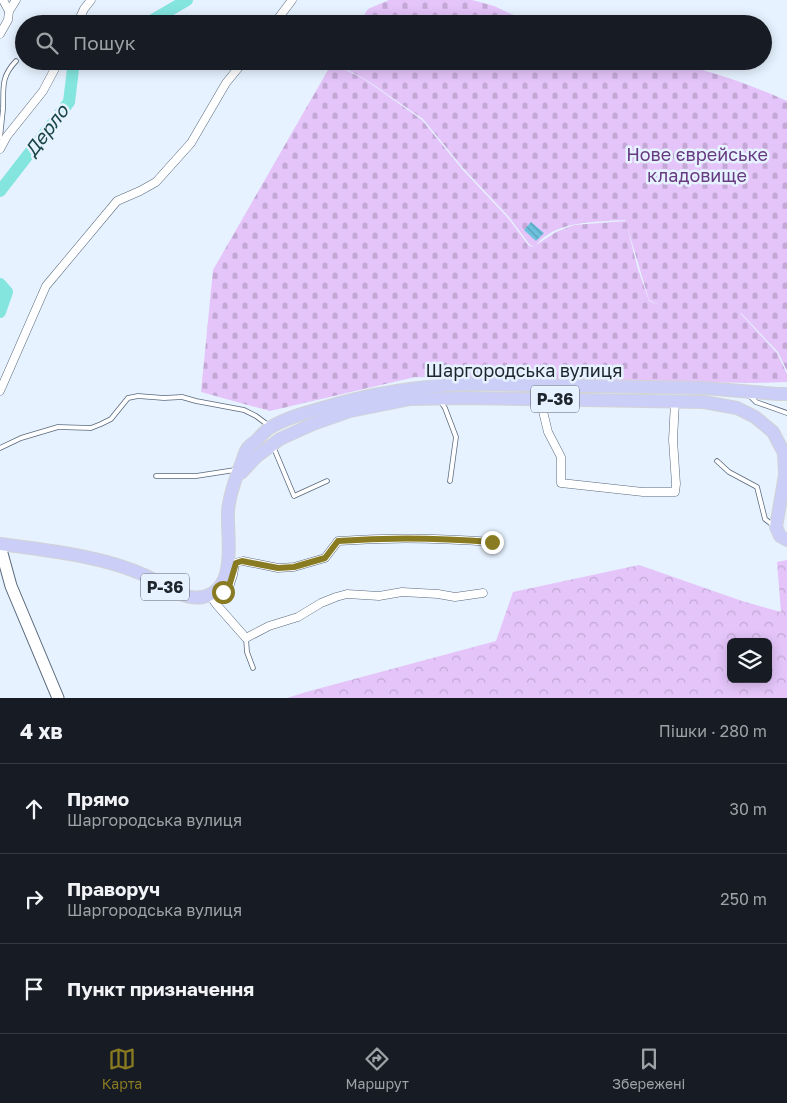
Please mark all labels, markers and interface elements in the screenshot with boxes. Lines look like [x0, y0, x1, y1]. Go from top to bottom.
search box [15, 15, 772, 70]
icon: search [33, 29, 61, 57]
text: Пошук [73, 31, 136, 54]
water label: Дерло [19, 98, 74, 161]
park label: Нове єврейське кладовище [626, 143, 768, 186]
street label: Шаргородська вулиця [426, 359, 622, 381]
road number: Р-36 [531, 386, 579, 412]
route end [481, 531, 504, 554]
road number: Р-36 [141, 574, 189, 600]
route start [212, 581, 235, 604]
map controls [727, 638, 772, 683]
button: layers [727, 638, 772, 683]
text: 4 хв [20, 718, 63, 744]
text: Пішки · 280 m [659, 721, 767, 741]
text: Прямо [67, 787, 129, 810]
icon: ahead [20, 795, 48, 823]
text: 30 m [730, 799, 767, 819]
text: Шаргородська вулиця [67, 810, 242, 830]
text: Праворуч [67, 877, 160, 900]
icon: right [20, 885, 48, 913]
text: 250 m [720, 889, 767, 909]
text: Шаргородська вулиця [67, 900, 242, 920]
icon: arrive [20, 975, 48, 1003]
text: Пункт призначення [67, 977, 254, 1000]
tab: Карта [102, 1045, 142, 1092]
tab: Маршрут [346, 1045, 409, 1092]
tab: Збережені [612, 1045, 685, 1092]

